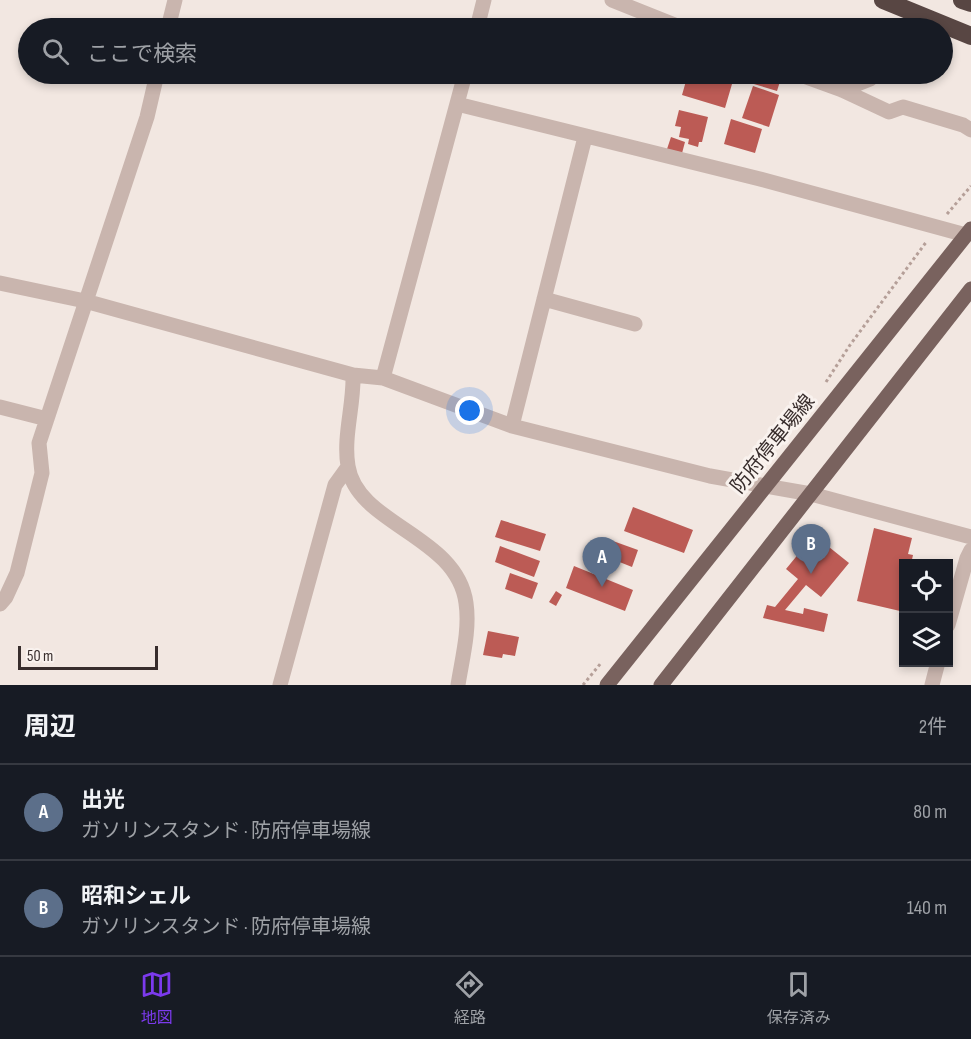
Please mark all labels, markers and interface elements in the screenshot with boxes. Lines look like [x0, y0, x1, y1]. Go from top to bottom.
search box [18, 18, 953, 84]
icon: search [39, 35, 72, 68]
text: ここで検索 [87, 41, 197, 68]
street label: 防府停車場線 [726, 390, 820, 498]
your location [455, 396, 484, 425]
pin: B [792, 524, 830, 574]
pin: A [582, 538, 622, 587]
map controls [899, 559, 953, 667]
button: locate [899, 559, 953, 613]
button: layers [899, 613, 953, 667]
scale bar [18, 643, 158, 670]
text: 50 m [27, 647, 53, 666]
text: 周辺 [24, 712, 76, 743]
text: 2件 [919, 715, 947, 739]
text: 出光 [81, 787, 125, 814]
text: A [39, 800, 48, 824]
text: 80 m [913, 800, 947, 824]
text: ガソリンスタンド · 防府停車場線 [81, 819, 371, 843]
text: 昭和シェル [81, 883, 191, 910]
text: B [39, 896, 48, 920]
text: 140 m [907, 896, 947, 920]
text: ガソリンスタンド · 防府停車場線 [81, 915, 371, 939]
tab: 地図 [140, 968, 173, 1028]
tab: 経路 [453, 968, 486, 1028]
tab: 保存済み [767, 968, 831, 1028]

